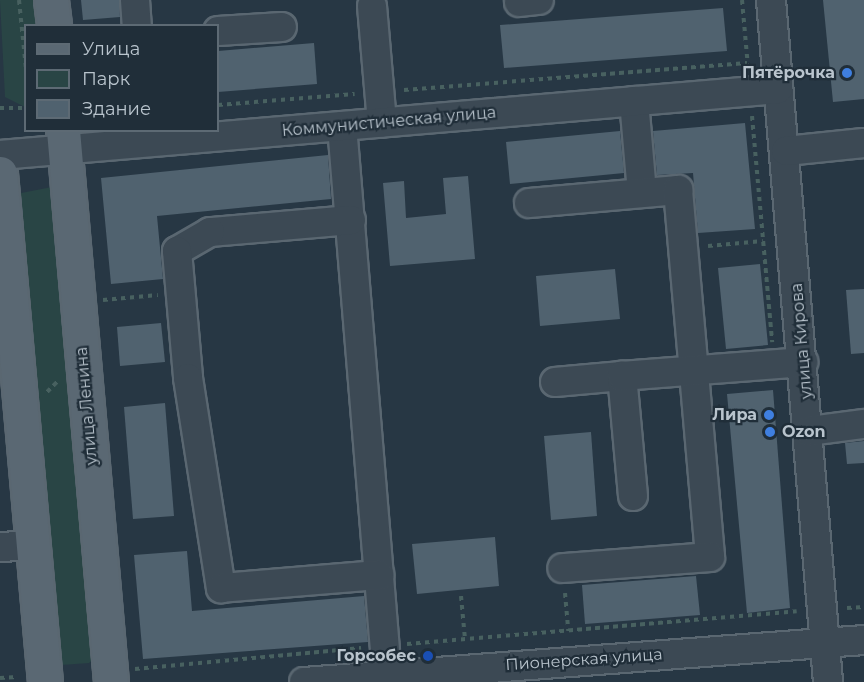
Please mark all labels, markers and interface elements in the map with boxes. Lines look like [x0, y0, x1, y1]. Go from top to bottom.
legend [24, 24, 219, 132]
text: Улица [82, 38, 140, 60]
place label: Пятёрочка [742, 63, 835, 83]
marker: Пятёрочка [840, 66, 854, 80]
text: Парк [82, 68, 130, 90]
text: Здание [82, 98, 151, 120]
street label: Коммунистическая улица [281, 103, 497, 141]
street label: улица Кирова [787, 282, 817, 400]
street label: улица Ленина [72, 346, 102, 466]
place label: Лира [712, 405, 757, 425]
marker: Лира [762, 408, 776, 422]
place label: Ozon [782, 422, 826, 442]
marker: Ozon [763, 425, 777, 439]
street label: Пионерская улица [505, 645, 663, 675]
place label: Горсобес [336, 646, 416, 666]
marker: Горсобес [421, 649, 435, 663]

